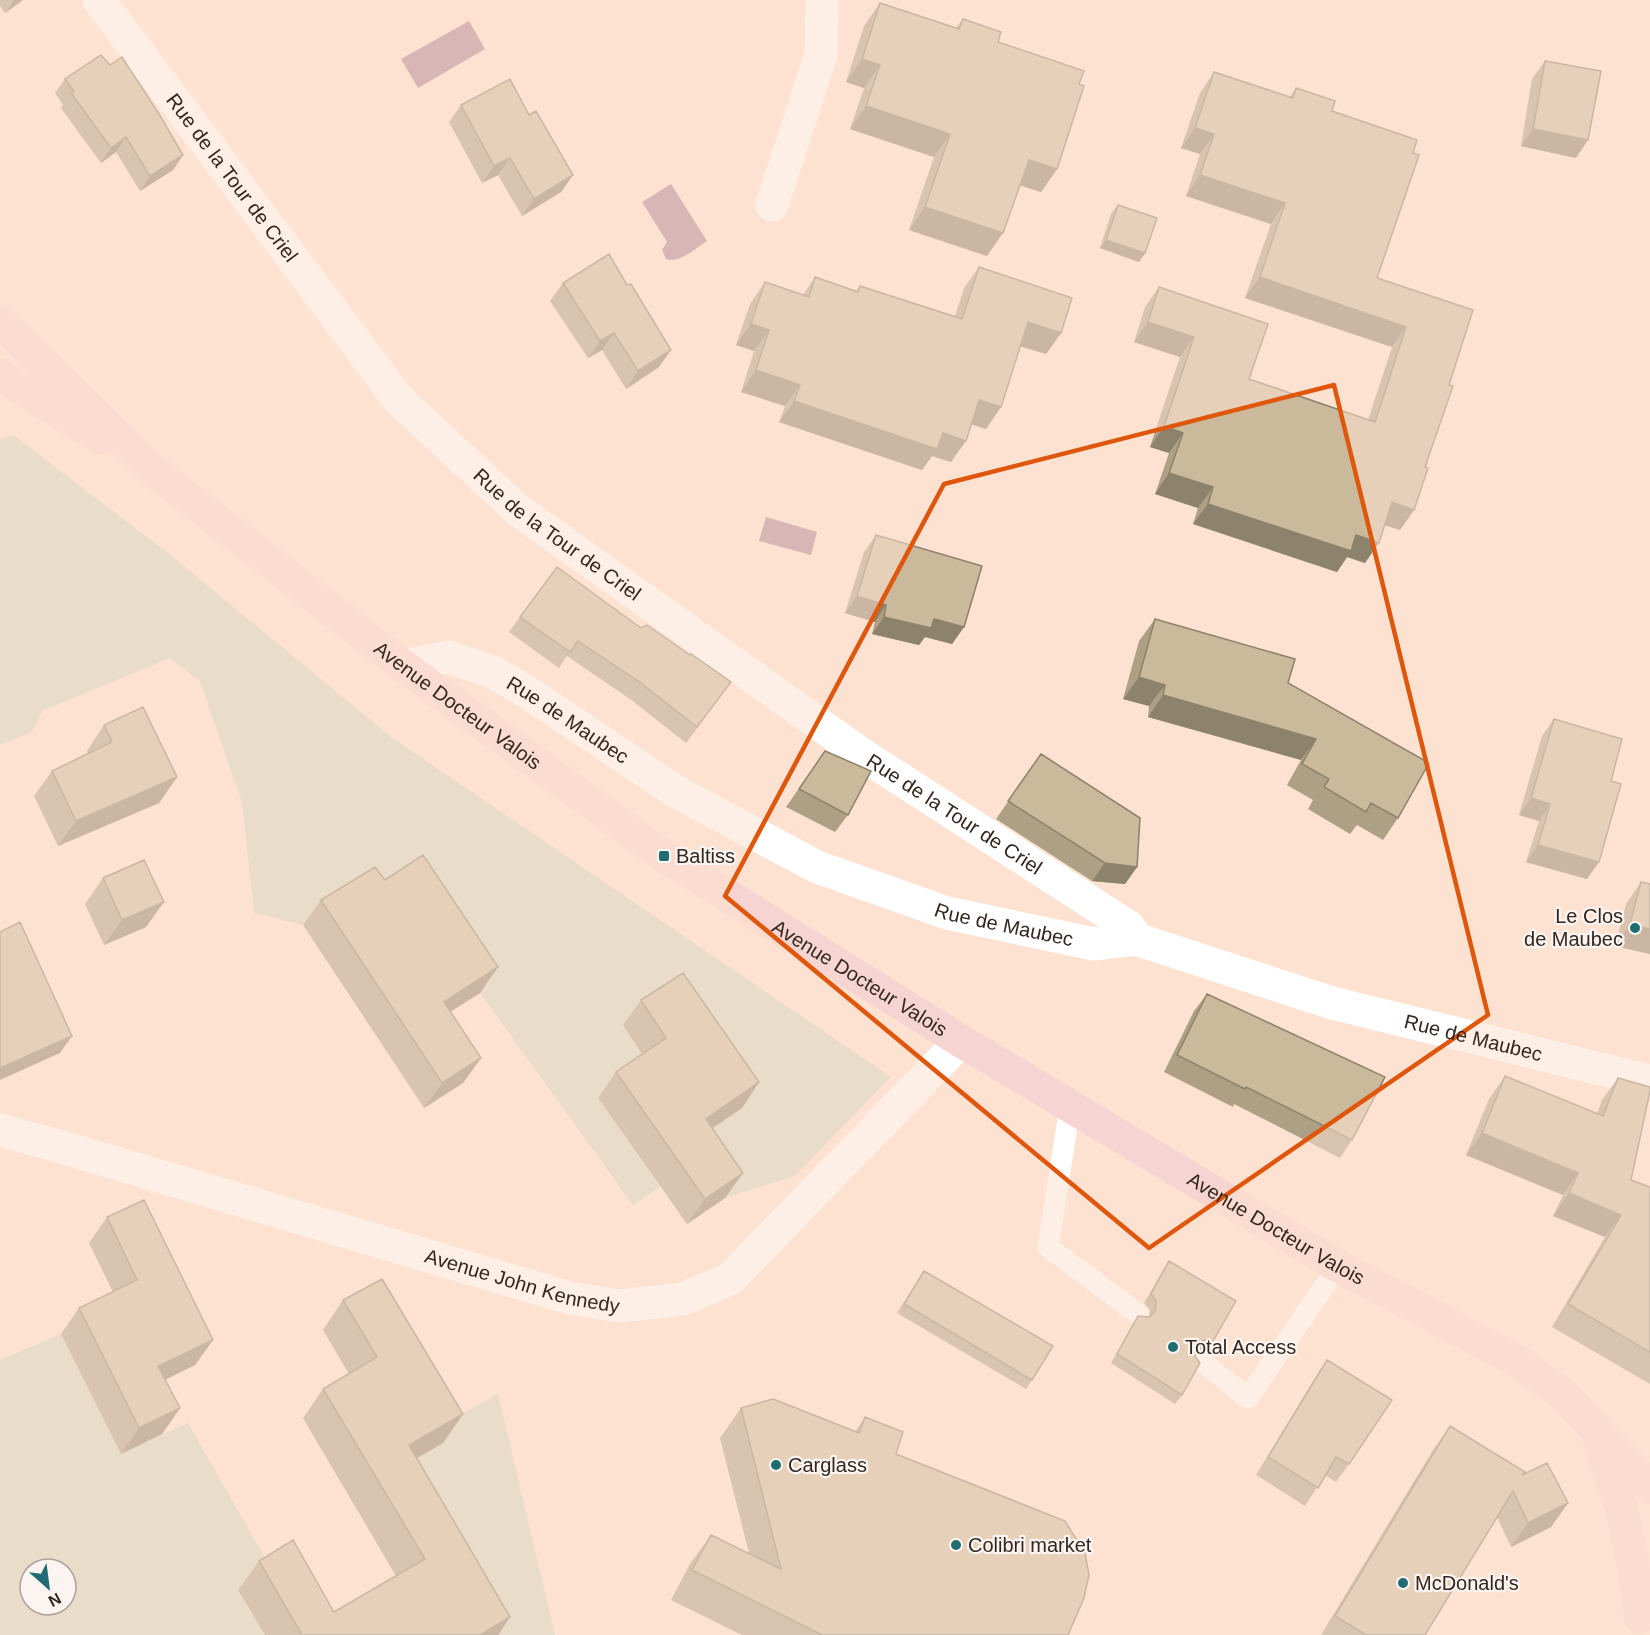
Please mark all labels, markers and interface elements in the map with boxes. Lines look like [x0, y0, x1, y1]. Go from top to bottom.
street label: Rue de la Tour de Criel [162, 89, 302, 266]
street label: Rue de la Tour de Criel [469, 464, 645, 605]
street label: Avenue Docteur Valois [370, 637, 546, 774]
street label: Rue de Maubec [503, 672, 633, 768]
street label: Rue de la Tour de Criel [863, 749, 1046, 879]
place label: Baltiss [676, 845, 735, 867]
marker: Baltiss [657, 849, 671, 863]
street label: Rue de Maubec [932, 898, 1075, 950]
place label: Le Clos de Maubec [1524, 905, 1623, 950]
street label: Avenue Docteur Valois [768, 915, 951, 1041]
marker: Le Clos de Maubec [1628, 921, 1642, 935]
street label: Rue de Maubec [1402, 1010, 1544, 1065]
street label: Avenue Docteur Valois [1184, 1168, 1368, 1289]
street label: Avenue John Kennedy [422, 1245, 621, 1317]
place label: Total Access [1185, 1336, 1296, 1358]
marker: Total Access [1166, 1340, 1180, 1354]
place label: Carglass [788, 1454, 867, 1476]
marker: Carglass [769, 1458, 783, 1472]
place label: Colibri market [968, 1534, 1092, 1556]
marker: Colibri market [949, 1538, 963, 1552]
north arrow [18, 1557, 78, 1617]
place label: McDonald's [1415, 1572, 1519, 1594]
marker: McDonald's [1396, 1576, 1410, 1590]
text: N [46, 1590, 64, 1610]

